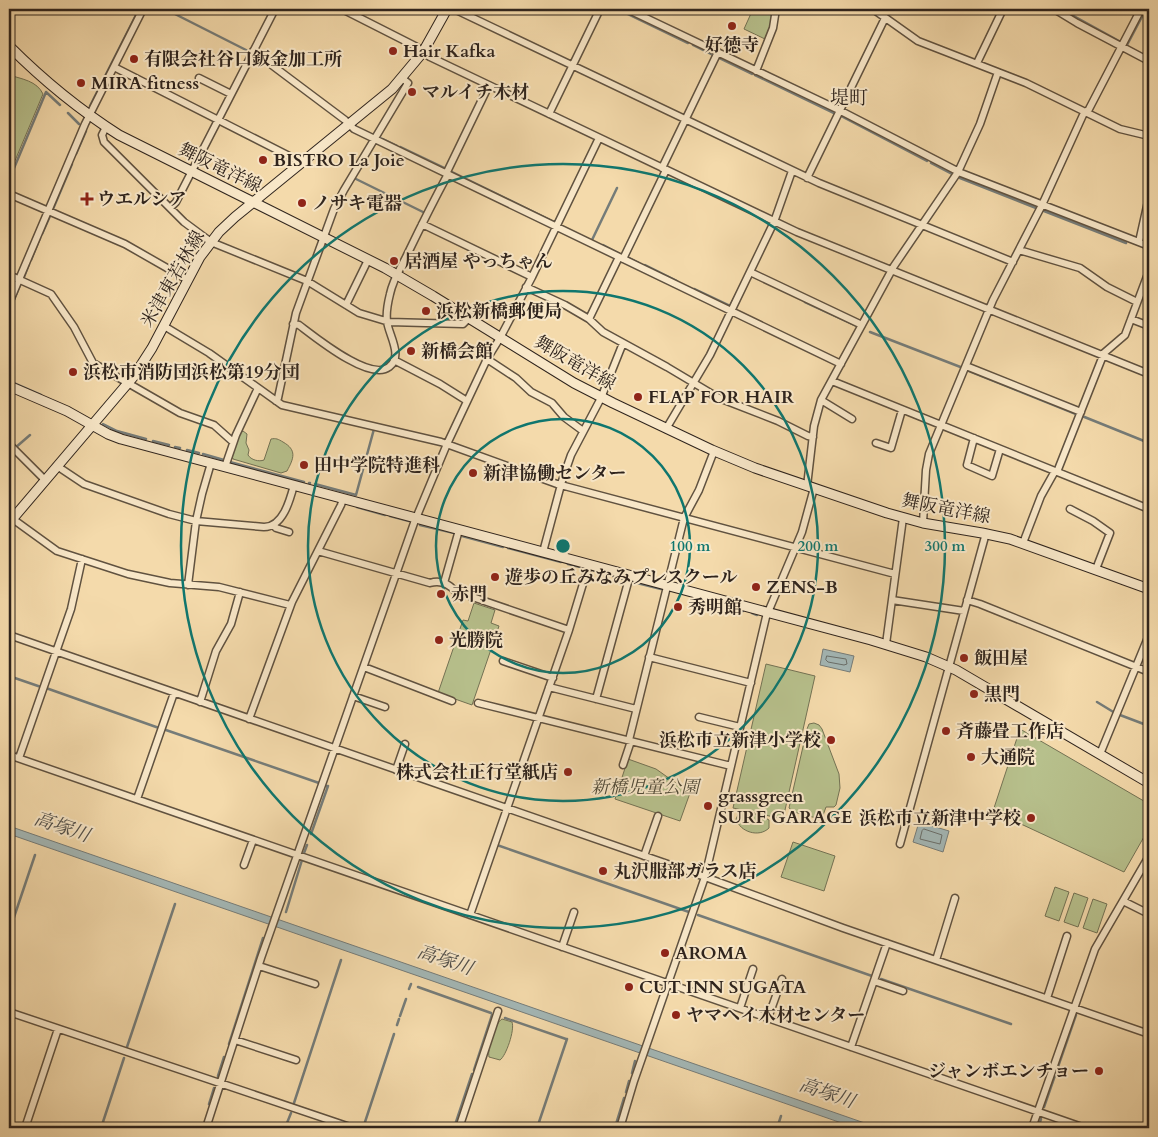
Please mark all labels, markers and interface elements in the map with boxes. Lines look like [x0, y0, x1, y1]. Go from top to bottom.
marker: 好徳寺 [726, 20, 738, 32]
place label: 好徳寺 [705, 33, 759, 58]
place label: Hair Kafka [403, 39, 495, 64]
marker: Hair Kafka [387, 45, 399, 57]
place label: 有限会社谷口鈑金加工所 [144, 47, 342, 72]
marker: 有限会社谷口鈑金加工所 [128, 53, 140, 65]
place label: MIRA fitness [91, 71, 199, 96]
marker: MIRA fitness [75, 77, 87, 89]
place label: マルイチ木材 [422, 80, 529, 105]
district label: 堤町 [830, 85, 868, 111]
marker: マルイチ木材 [406, 86, 418, 98]
street label: 舞阪竜洋線 [174, 137, 266, 199]
place label: BISTRO La Joie [273, 148, 405, 173]
marker: BISTRO La Joie [257, 154, 269, 166]
place label: ウエルシア [97, 187, 187, 212]
place label: ノサキ電器 [312, 191, 402, 216]
marker: ウエルシア [81, 193, 93, 205]
marker: ノサキ電器 [296, 197, 308, 209]
street label: 米津東若林線 [135, 226, 211, 332]
place label: 居酒屋 やっちゃん [404, 249, 553, 274]
marker: 居酒屋 やっちゃん [388, 255, 400, 267]
place label: 浜松新橋郵便局 [436, 299, 562, 324]
marker: 浜松新橋郵便局 [420, 305, 432, 317]
street label: 舞阪竜洋線 [530, 330, 620, 396]
place label: 新橋会館 [421, 339, 493, 364]
marker: 新橋会館 [405, 345, 417, 357]
place label: 浜松市消防団浜松第19分団 [83, 360, 299, 385]
marker: 浜松市消防団浜松第19分団 [67, 366, 79, 378]
place label: FLAP FOR HAIR [648, 385, 795, 410]
marker: FLAP FOR HAIR [632, 391, 644, 403]
place label: 田中学院特進科 [314, 453, 440, 478]
marker: 田中学院特進科 [298, 459, 310, 471]
place label: 新津協働センター [483, 461, 626, 486]
marker: 新津協働センター [467, 467, 479, 479]
street label: 舞阪竜洋線 [899, 488, 993, 530]
text: 100 m [670, 536, 711, 556]
text: 200 m [798, 536, 839, 556]
text: 300 m [925, 536, 966, 556]
centre of rings [554, 537, 572, 555]
place label: 遊歩の丘みなみプレスクール [505, 565, 737, 590]
marker: 遊歩の丘みなみプレスクール [489, 571, 501, 583]
place label: ZENS-B [766, 575, 838, 600]
marker: ZENS-B [750, 581, 762, 593]
place label: 赤門 [451, 582, 487, 607]
marker: 赤門 [435, 588, 447, 600]
place label: 秀明館 [688, 595, 742, 620]
marker: 秀明館 [672, 601, 684, 613]
place label: 光勝院 [449, 628, 503, 653]
marker: 光勝院 [433, 634, 445, 646]
place label: 飯田屋 [974, 646, 1028, 671]
marker: 飯田屋 [958, 652, 970, 664]
place label: 黒門 [984, 682, 1020, 707]
marker: 黒門 [968, 688, 980, 700]
place label: 斉藤畳工作店 [956, 719, 1064, 744]
marker: 斉藤畳工作店 [940, 725, 952, 737]
place label: 浜松市立新津小学校 [659, 728, 821, 753]
marker: 浜松市立新津小学校 [825, 734, 837, 746]
place label: 大通院 [981, 745, 1035, 770]
marker: 大通院 [965, 751, 977, 763]
place label: 株式会社正行堂紙店 [396, 760, 558, 785]
marker: 株式会社正行堂紙店 [562, 766, 574, 778]
park label: 新橋児童公園 [591, 775, 702, 800]
place label: grassgreen SURF GARAGE [718, 784, 852, 830]
marker: grassgreen SURF GARAGE [702, 800, 714, 812]
water label: 高塚川 [31, 805, 95, 849]
place label: 浜松市立新津中学校 [859, 806, 1021, 831]
marker: 浜松市立新津中学校 [1025, 812, 1037, 824]
place label: 丸沢服部ガラス店 [613, 859, 756, 884]
marker: 丸沢服部ガラス店 [597, 865, 609, 877]
water label: 高塚川 [414, 938, 478, 982]
place label: AROMA [675, 941, 748, 966]
marker: AROMA [659, 947, 671, 959]
place label: CUT INN SUGATA [639, 975, 807, 1000]
marker: CUT INN SUGATA [623, 981, 635, 993]
place label: ヤマヘイ木材センター [686, 1003, 865, 1028]
marker: ヤマヘイ木材センター [670, 1009, 682, 1021]
place label: ジャンボエンチョー [928, 1059, 1089, 1084]
marker: ジャンボエンチョー [1093, 1065, 1105, 1077]
water label: 高塚川 [796, 1071, 860, 1115]

